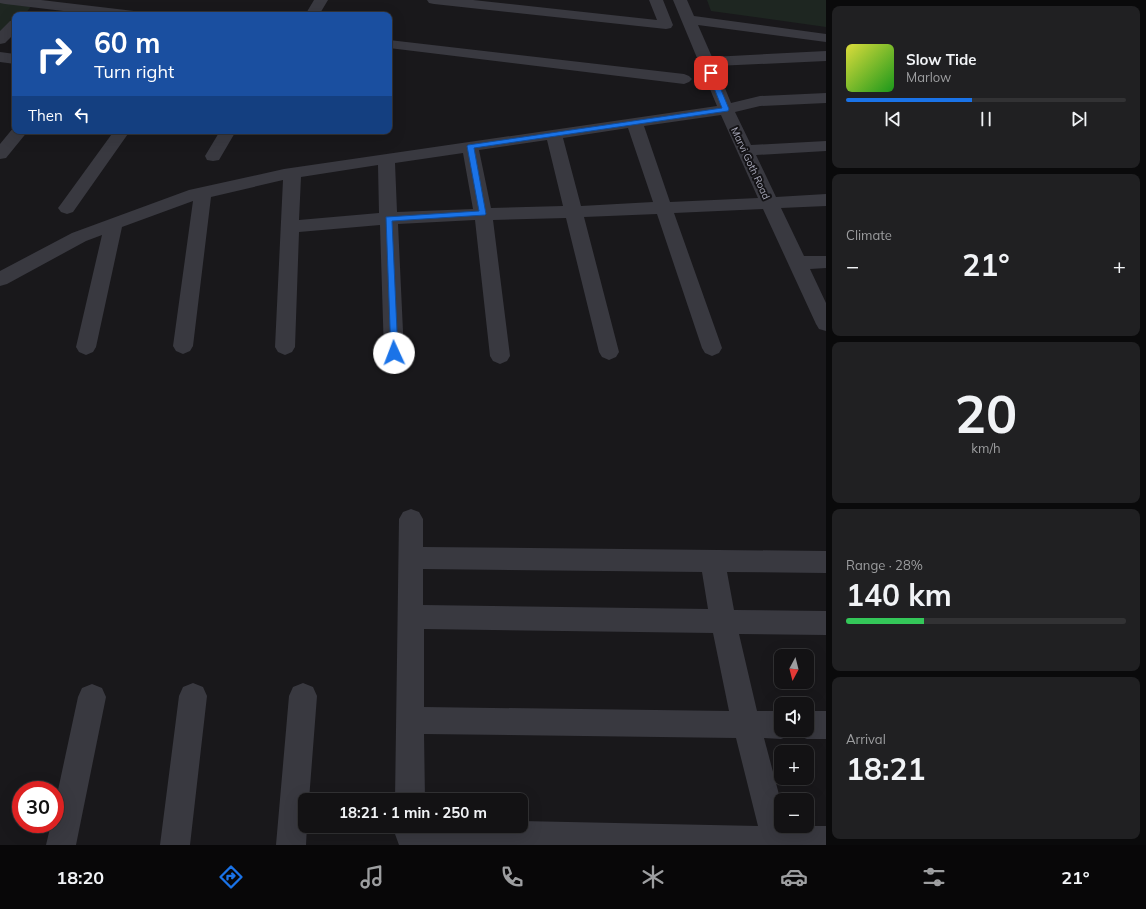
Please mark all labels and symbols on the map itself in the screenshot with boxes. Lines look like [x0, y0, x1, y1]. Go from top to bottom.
pin [694, 56, 728, 90]
street label: Marvi Goth Road [728, 125, 773, 201]
position arrow [373, 332, 415, 374]
north arrow [774, 649, 814, 689]
speed limit sign: 30 [12, 781, 64, 833]

